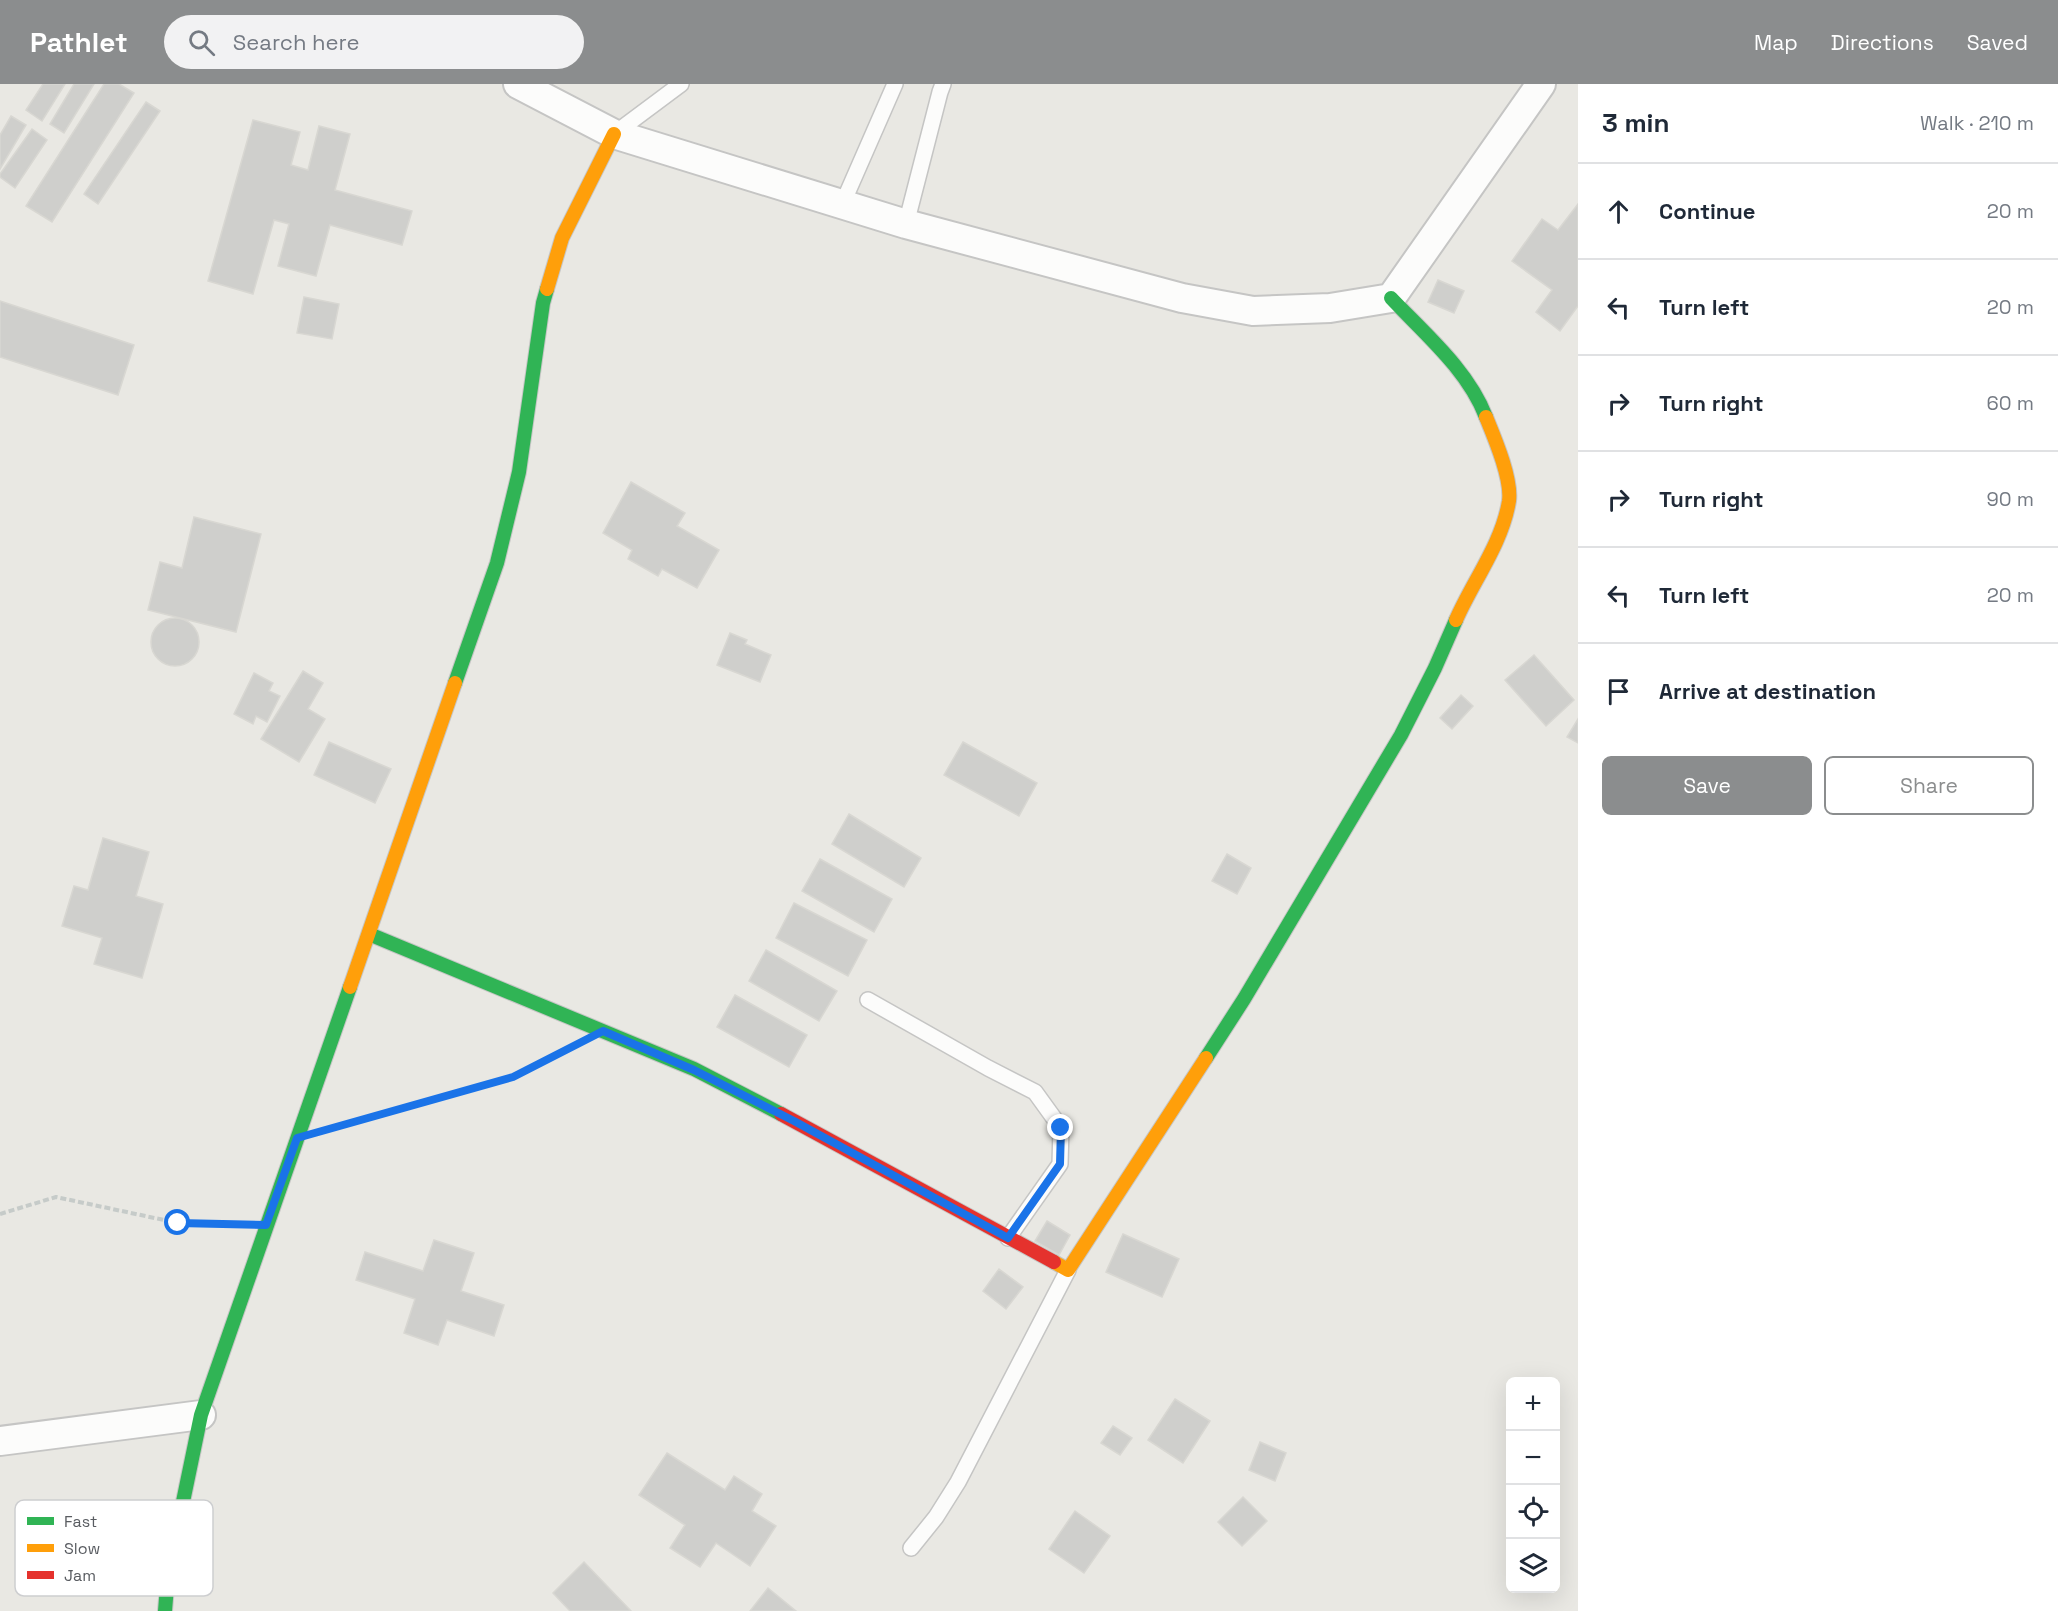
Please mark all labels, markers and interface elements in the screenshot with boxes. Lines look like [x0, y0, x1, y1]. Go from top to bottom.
search box [164, 15, 584, 69]
text: Pathlet [30, 24, 128, 60]
icon: search [185, 26, 218, 59]
text: Search here [233, 28, 360, 56]
text: Map [1754, 29, 1798, 56]
text: Directions [1831, 29, 1934, 56]
text: Saved [1967, 29, 2028, 56]
text: 3 min [1602, 106, 1670, 140]
text: Walk · 210 m [1920, 110, 2034, 136]
icon: ahead [1602, 195, 1635, 228]
text: Continue [1659, 197, 1755, 225]
text: 20 m [1987, 198, 2034, 224]
icon: left [1602, 291, 1635, 324]
text: Turn left [1659, 293, 1749, 321]
text: 20 m [1987, 294, 2034, 320]
icon: right [1602, 387, 1635, 420]
text: Turn right [1659, 389, 1764, 417]
text: 60 m [1987, 390, 2034, 416]
icon: right [1602, 483, 1635, 516]
text: Turn right [1659, 485, 1764, 513]
text: 90 m [1987, 486, 2034, 512]
icon: left [1602, 579, 1635, 612]
text: Turn left [1659, 581, 1749, 609]
text: 20 m [1987, 582, 2034, 608]
icon: arrive [1602, 675, 1635, 708]
text: Arrive at destination [1659, 677, 1876, 705]
button: Save [1602, 756, 1812, 815]
button: Share [1824, 756, 2034, 815]
route end [1047, 1114, 1073, 1140]
route start [164, 1209, 190, 1235]
map controls [1506, 1377, 1560, 1593]
button: + [1506, 1377, 1560, 1431]
button: − [1506, 1431, 1560, 1485]
button: locate [1506, 1485, 1560, 1539]
legend [15, 1500, 213, 1596]
text: Fast [64, 1511, 97, 1532]
text: Slow [64, 1538, 100, 1559]
button: layers [1506, 1539, 1560, 1593]
text: Jam [64, 1565, 96, 1586]

